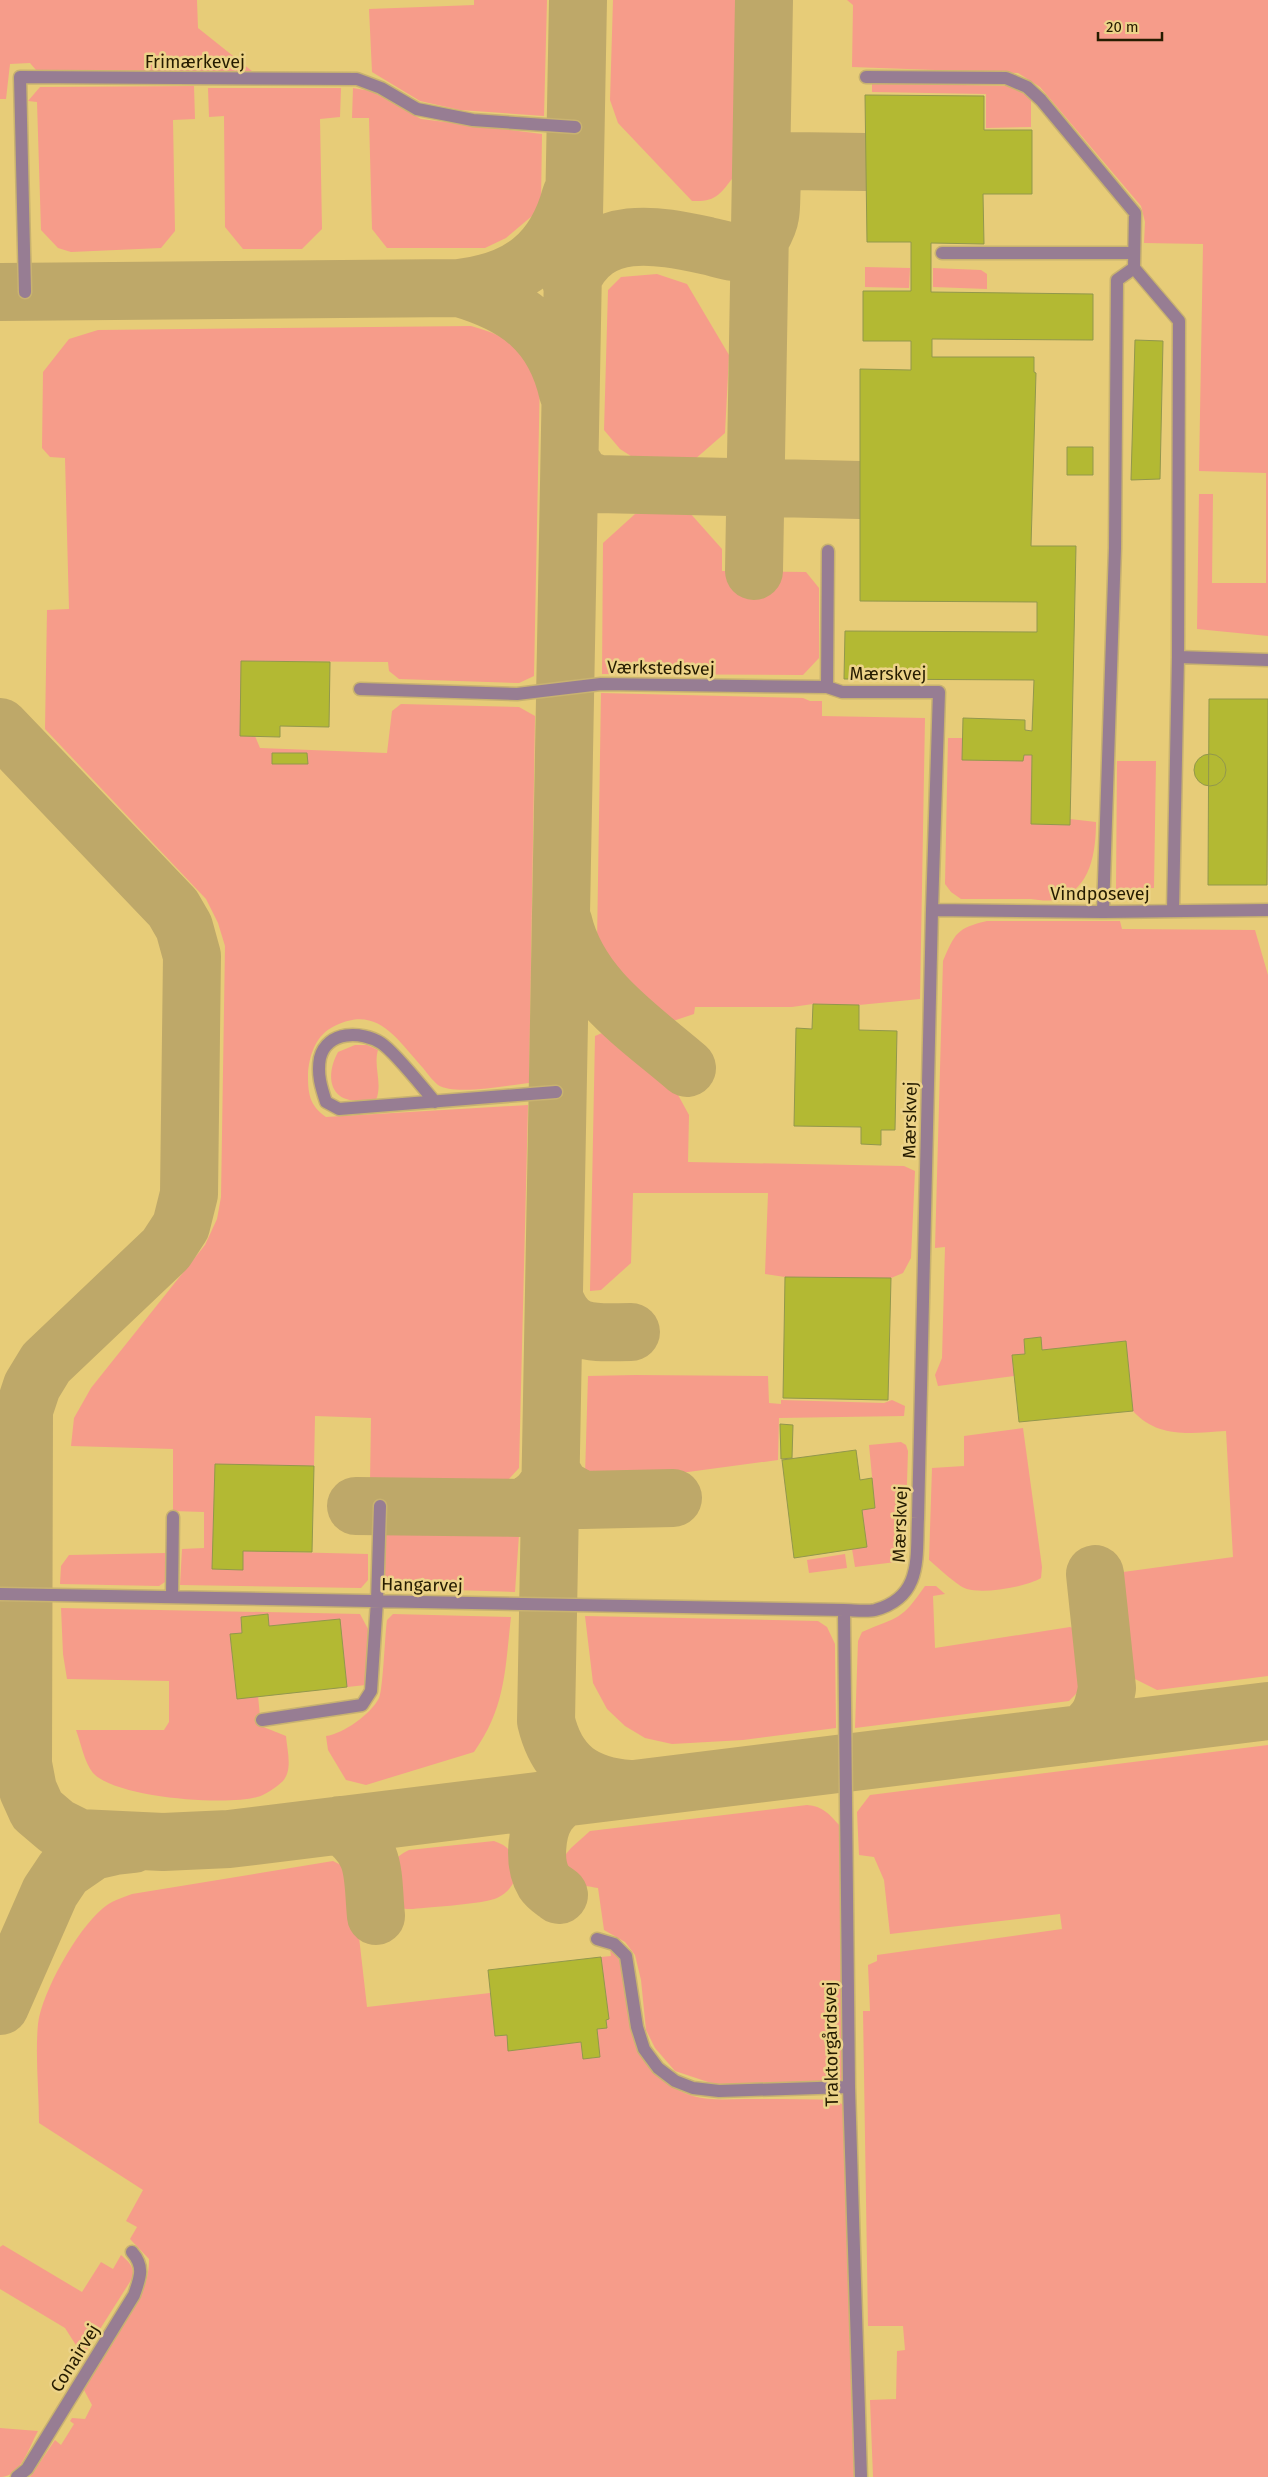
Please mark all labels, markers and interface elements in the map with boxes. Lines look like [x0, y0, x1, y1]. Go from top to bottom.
scale bar [1098, 10, 1162, 42]
text: 20 m [1106, 18, 1139, 36]
street label: Frimærkevej [145, 51, 245, 73]
street label: Værkstedsvej [607, 656, 715, 680]
street label: Mærskvej [849, 663, 927, 685]
street label: Vindposevej [1050, 883, 1150, 905]
street label: Mærskvej [898, 1081, 922, 1159]
street label: Mærskvej [888, 1485, 912, 1563]
street label: Hangarvej [381, 1573, 463, 1597]
street label: Traktorgårdsvej [819, 1981, 843, 2107]
street label: Conairvej [45, 2320, 105, 2396]

